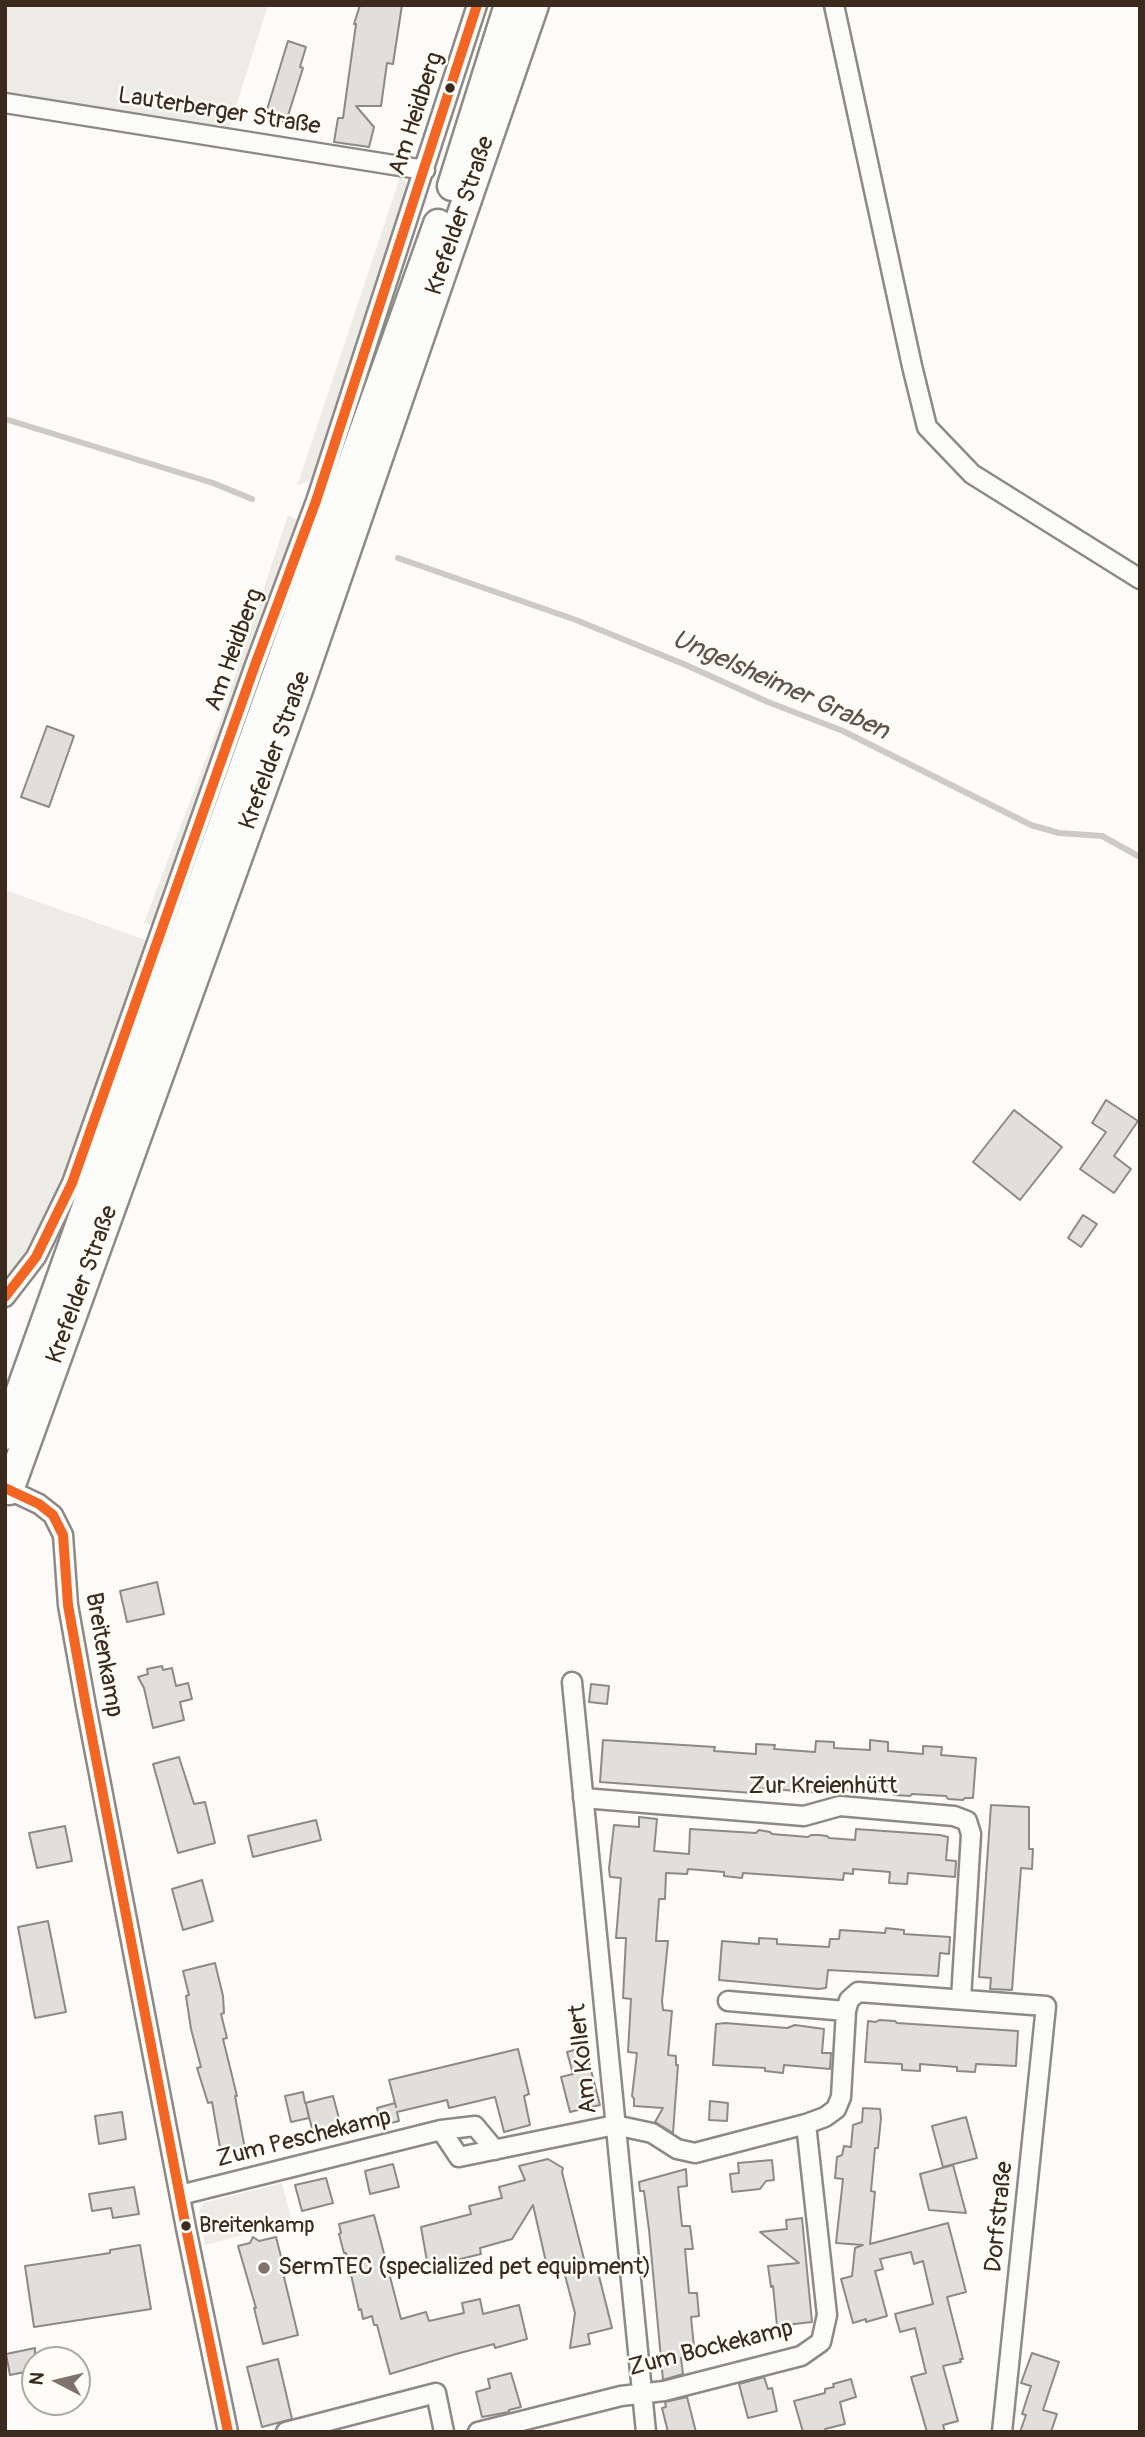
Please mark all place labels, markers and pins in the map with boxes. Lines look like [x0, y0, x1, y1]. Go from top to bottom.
unlabelled marker [443, 81, 457, 95]
place label: Breitenkamp [199, 2213, 315, 2239]
marker: Breitenkamp [179, 2219, 193, 2233]
place label: SermTEC (specialized pet equipment) [278, 2254, 651, 2282]
marker: SermTEC (specialized pet equipment) [256, 2260, 272, 2276]

